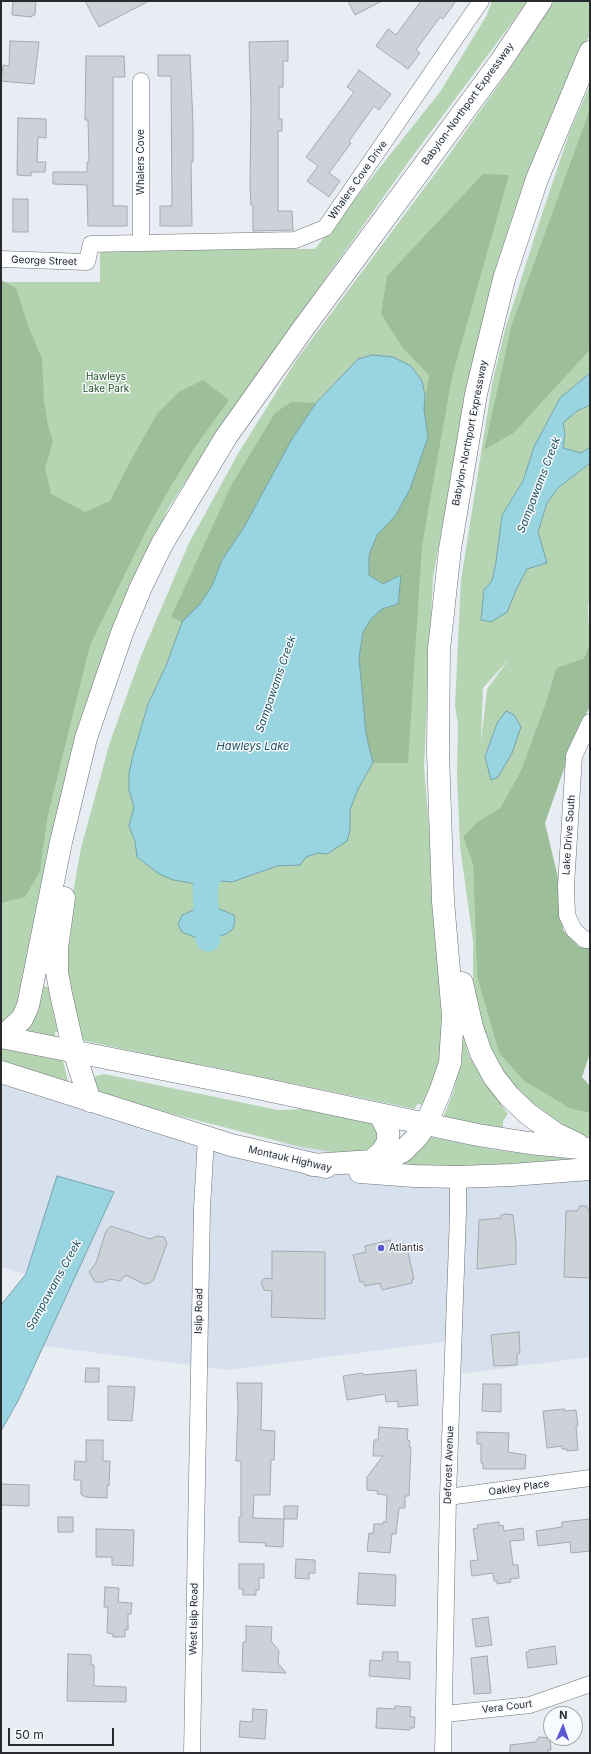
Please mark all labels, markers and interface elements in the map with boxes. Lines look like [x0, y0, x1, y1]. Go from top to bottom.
street label: Babylon-Northport Expressway [420, 40, 516, 168]
street label: Whalers Cove [135, 129, 147, 195]
street label: Whalers Cove Drive [326, 138, 390, 222]
street label: George Street [11, 254, 77, 268]
street label: Babylon-Northport Expressway [450, 359, 490, 507]
park label: Hawleys Lake Park [83, 371, 129, 394]
water label: Sampawams Creek [515, 435, 563, 535]
water label: Sampawams Creek [253, 634, 299, 734]
water label: Hawleys Lake [217, 740, 289, 754]
street label: Lake Drive South [560, 795, 578, 875]
street label: Montauk Highway [247, 1144, 333, 1174]
water label: Sampawams Creek [24, 1237, 84, 1333]
place label: Atlantis [389, 1242, 424, 1254]
marker: Atlantis [376, 1243, 386, 1253]
street label: Islip Road [193, 1288, 205, 1334]
street label: Deforest Avenue [442, 1426, 456, 1504]
street label: Oakley Place [488, 1478, 550, 1498]
street label: West Islip Road [187, 1583, 201, 1655]
street label: Vera Court [481, 1698, 533, 1716]
north arrow [543, 1706, 583, 1746]
text: N [559, 1708, 568, 1722]
scale bar [10, 1720, 116, 1746]
text: 50 m [15, 1727, 44, 1742]

